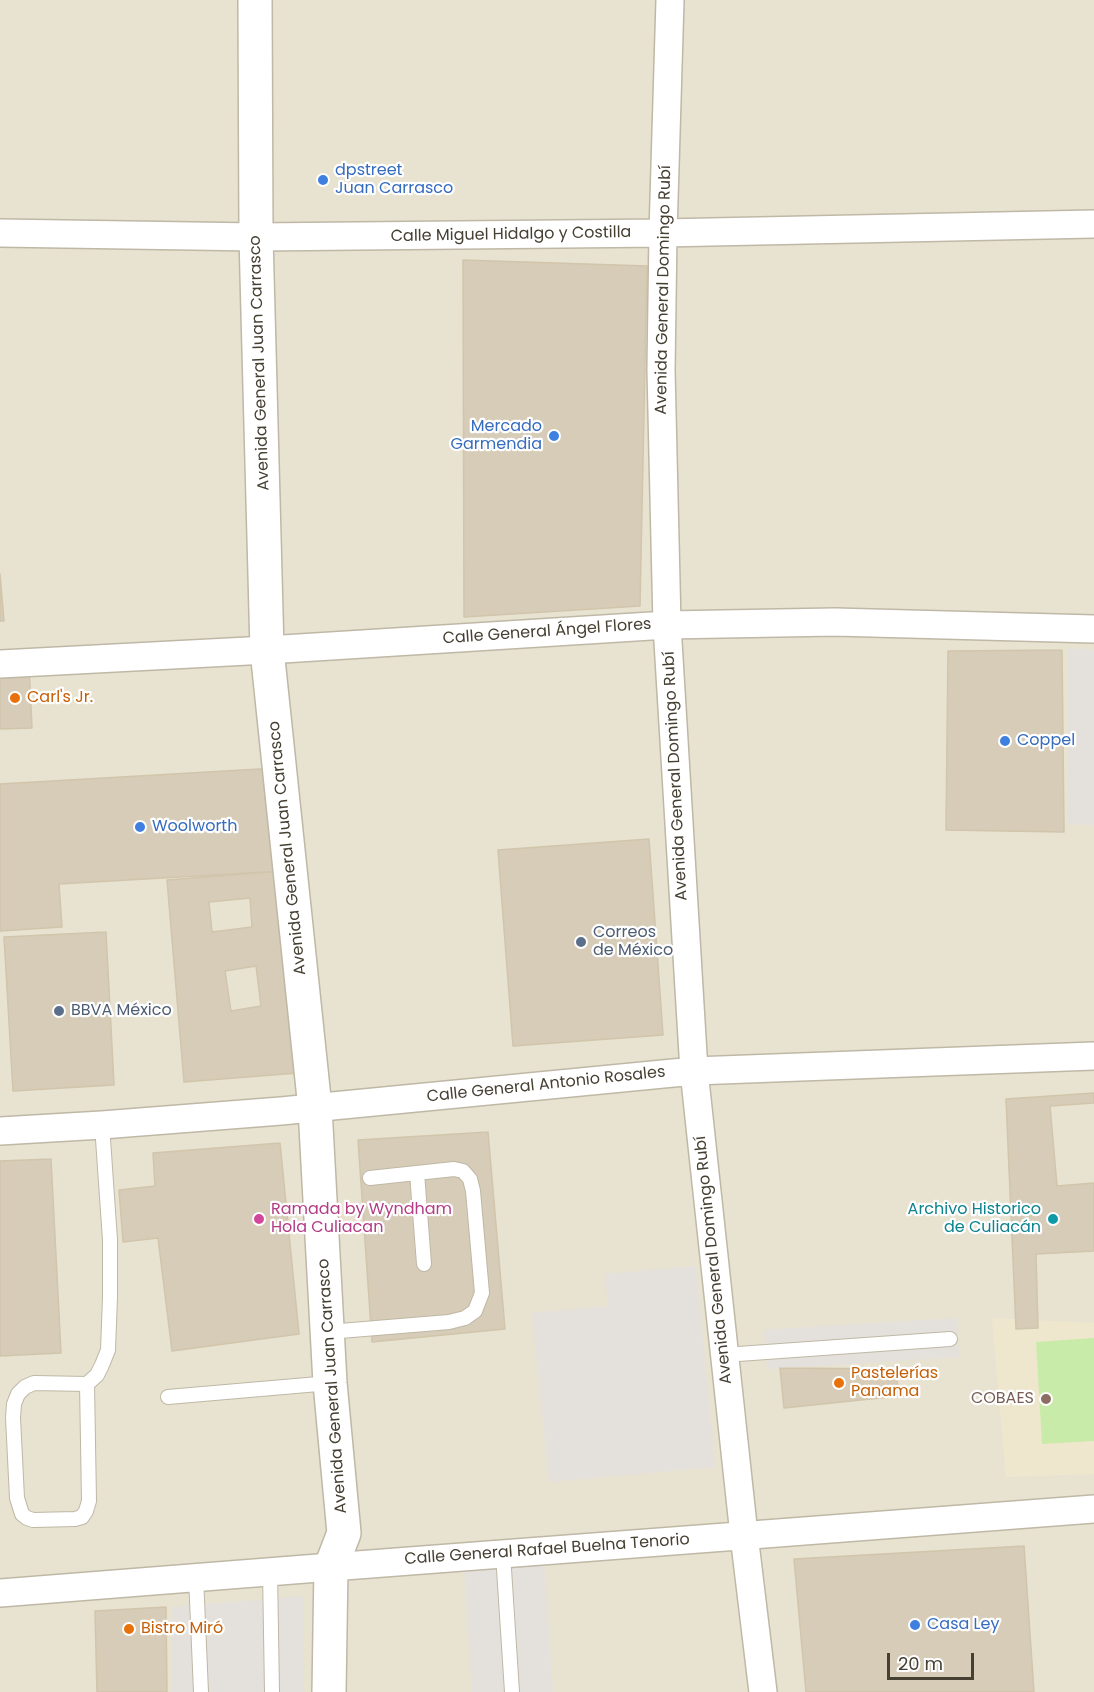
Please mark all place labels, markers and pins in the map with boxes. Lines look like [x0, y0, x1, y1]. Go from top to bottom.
place label: dpstreet Juan Carrasco [335, 161, 453, 199]
marker: dpstreet Juan Carrasco [316, 173, 330, 187]
place label: Mercado Garmendia [451, 417, 542, 455]
marker: Mercado Garmendia [547, 429, 561, 443]
place label: Carl's Jr. [27, 688, 93, 708]
marker: Carl's Jr. [8, 691, 22, 705]
place label: Coppel [1017, 731, 1075, 751]
marker: Coppel [998, 734, 1012, 748]
place label: Woolworth [152, 817, 237, 837]
marker: Woolworth [133, 820, 147, 834]
place label: Correos de México [593, 923, 673, 961]
marker: Correos de México [574, 935, 588, 949]
place label: BBVA México [71, 1001, 172, 1021]
marker: BBVA México [52, 1004, 66, 1018]
place label: Ramada by Wyndham Hola Culiacan [271, 1200, 452, 1238]
place label: Archivo Historico de Culiacán [908, 1200, 1041, 1238]
marker: Ramada by Wyndham Hola Culiacan [252, 1212, 266, 1226]
marker: Archivo Historico de Culiacán [1046, 1212, 1060, 1226]
place label: Pastelerías Panama [851, 1364, 938, 1402]
marker: Pastelerías Panama [832, 1376, 846, 1390]
place label: COBAES [971, 1389, 1034, 1409]
marker: COBAES [1039, 1392, 1053, 1406]
place label: Casa Ley [927, 1615, 999, 1635]
marker: Casa Ley [908, 1618, 922, 1632]
place label: Bistro Miró [141, 1619, 223, 1639]
marker: Bistro Miró [122, 1622, 136, 1636]

